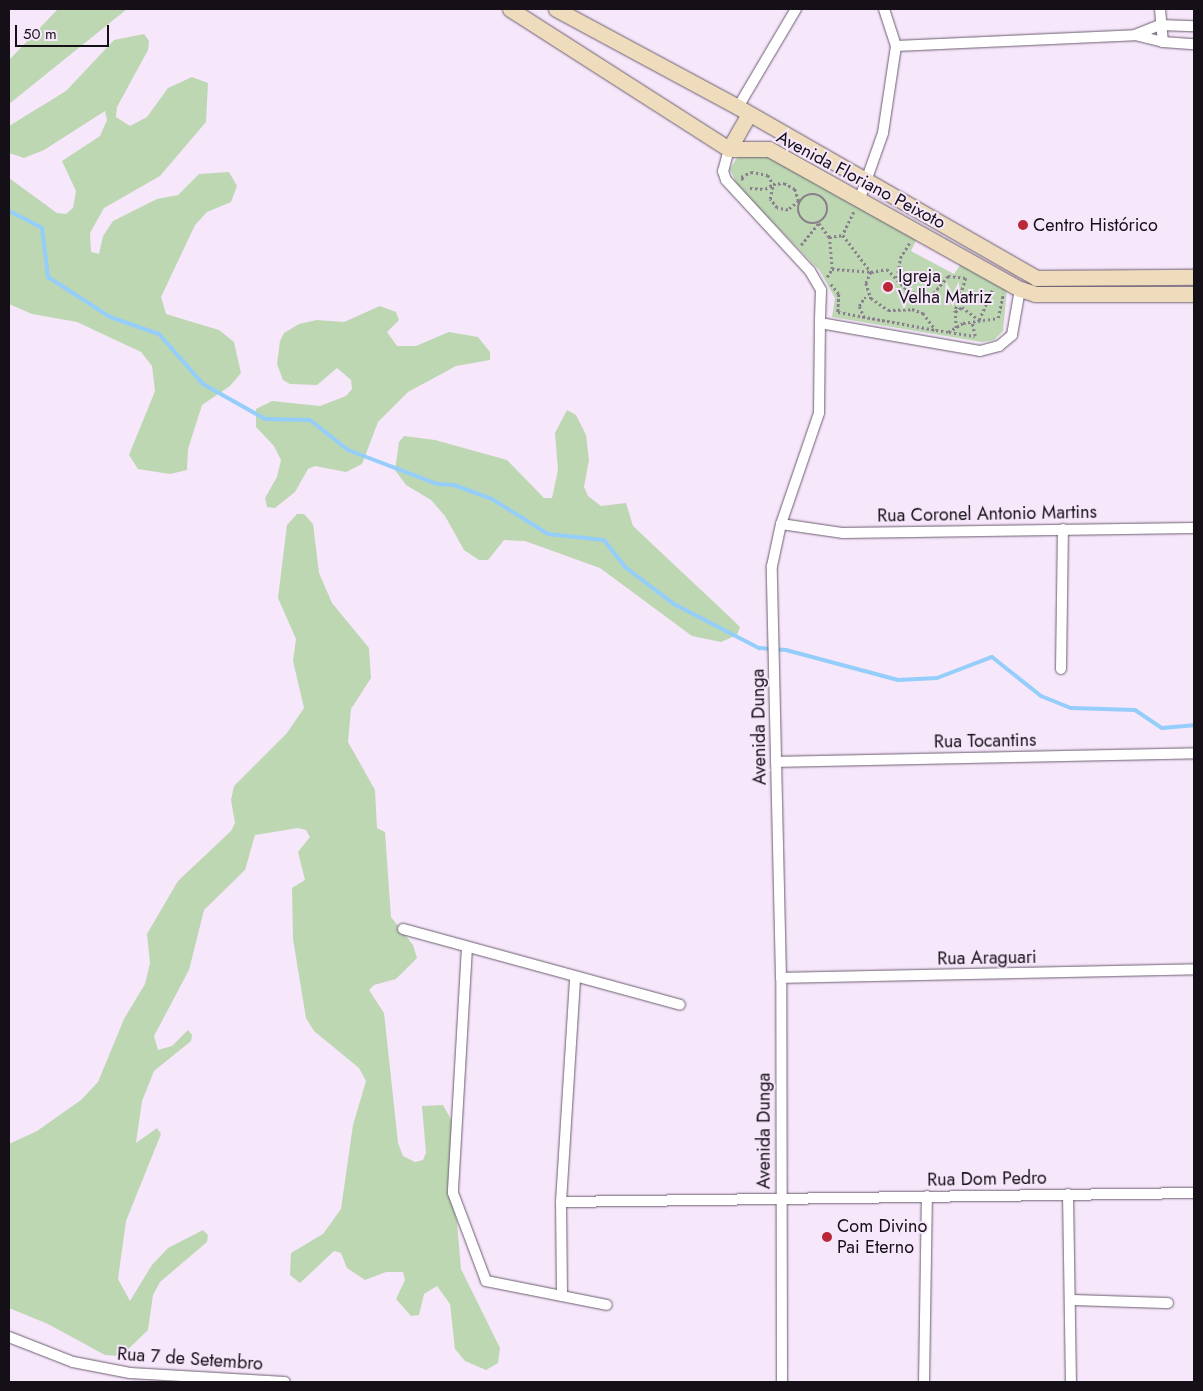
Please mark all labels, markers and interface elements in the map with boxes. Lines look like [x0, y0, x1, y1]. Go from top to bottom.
scale bar [18, 15, 111, 47]
text: 50 m [23, 23, 57, 45]
street label: Avenida Floriano Peixoto [773, 126, 949, 234]
place label: Centro Histórico [1033, 214, 1158, 236]
marker: Centro Histórico [1017, 219, 1029, 231]
place label: Igreja Velha Matriz [898, 266, 992, 308]
marker: Igreja Velha Matriz [882, 281, 894, 293]
street label: Rua Coronel Antonio Martins [877, 501, 1097, 527]
street label: Avenida Dunga [747, 669, 771, 785]
street label: Rua Tocantins [934, 729, 1036, 753]
street label: Rua Araguari [937, 946, 1037, 970]
street label: Avenida Dunga [753, 1073, 775, 1189]
street label: Rua Dom Pedro [927, 1167, 1047, 1191]
place label: Com Divino Pai Eterno [837, 1216, 927, 1258]
marker: Com Divino Pai Eterno [821, 1231, 833, 1243]
street label: Rua 7 de Setembro [116, 1343, 264, 1375]

